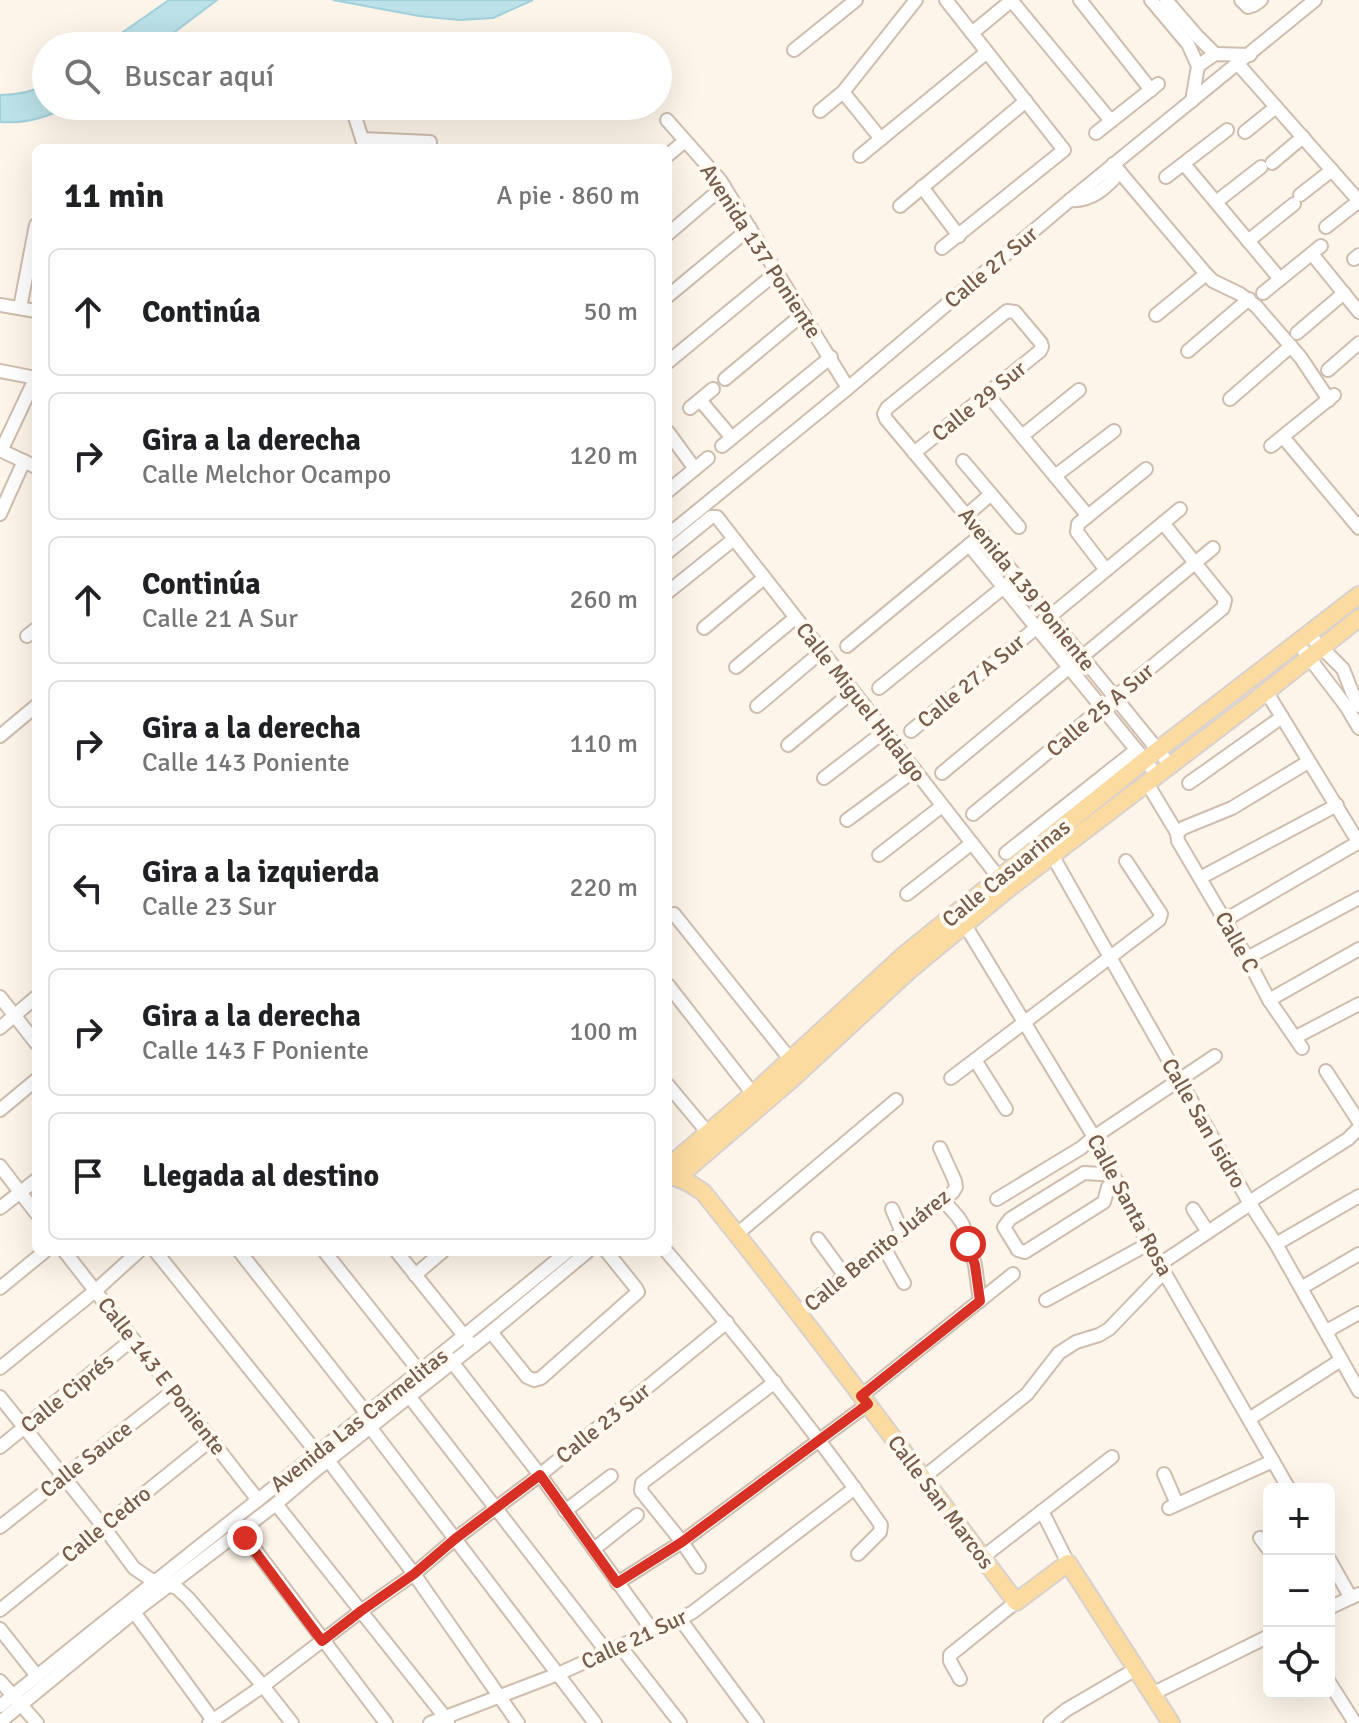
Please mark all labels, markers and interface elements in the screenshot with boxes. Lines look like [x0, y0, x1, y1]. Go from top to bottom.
search box [32, 32, 672, 120]
icon: search [60, 54, 104, 98]
text: Buscar aquí [124, 58, 274, 95]
street label: Avenida 137 Poniente [694, 159, 828, 343]
text: 11 min [64, 175, 164, 217]
text: A pie · 860 m [497, 180, 640, 212]
street label: Calle 27 Sur [939, 220, 1043, 314]
icon: ahead [66, 290, 110, 334]
text: Continúa [142, 294, 261, 331]
text: 50 m [583, 296, 638, 328]
street label: Calle 29 Sur [926, 355, 1032, 447]
text: Gira a la derecha [142, 422, 361, 459]
icon: right [66, 434, 110, 478]
text: 120 m [569, 440, 638, 472]
text: Calle Melchor Ocampo [142, 459, 391, 491]
street label: Avenida 139 Poniente [953, 502, 1101, 676]
text: Continúa [142, 566, 261, 603]
icon: ahead [66, 578, 110, 622]
text: 260 m [569, 584, 638, 616]
text: Calle 21 A Sur [142, 603, 298, 635]
street label: Calle Miguel Hidalgo [790, 617, 932, 787]
street label: Calle 27 A Sur [912, 628, 1030, 734]
street label: Calle 25 A Sur [1041, 657, 1159, 763]
text: Gira a la derecha [142, 710, 361, 747]
icon: right [66, 722, 110, 766]
text: 110 m [569, 728, 638, 760]
text: Calle 143 Poniente [142, 747, 350, 779]
street label: Calle Casuarinas [937, 813, 1075, 933]
text: Gira a la izquierda [142, 854, 379, 891]
icon: left [66, 866, 110, 910]
text: 220 m [569, 872, 638, 904]
text: Calle 23 Sur [142, 891, 276, 923]
street label: Calle C [1209, 907, 1265, 977]
text: Gira a la derecha [142, 998, 361, 1035]
icon: right [66, 1010, 110, 1054]
text: 100 m [569, 1016, 638, 1048]
text: Calle 143 F Poniente [142, 1035, 369, 1067]
street label: Calle San Isidro [1156, 1053, 1252, 1193]
street label: Calle Santa Rosa [1081, 1129, 1179, 1281]
icon: arrive [66, 1154, 110, 1198]
text: Llegada al destino [142, 1158, 379, 1195]
street label: Calle Benito Juárez [799, 1183, 956, 1317]
route start [950, 1226, 986, 1262]
street label: Calle 143 E Poniente [92, 1292, 232, 1460]
street label: Avenida Las Carmelitas [265, 1342, 453, 1498]
street label: Calle Ciprés [15, 1347, 119, 1439]
street label: Calle 23 Sur [550, 1377, 656, 1469]
street label: Calle Sauce [35, 1415, 137, 1503]
street label: Calle San Marcos [882, 1430, 1000, 1574]
street label: Calle Cedro [56, 1480, 156, 1568]
map controls [1263, 1483, 1335, 1699]
button: + [1263, 1483, 1335, 1555]
route end [227, 1520, 263, 1556]
button: − [1263, 1555, 1335, 1627]
street label: Calle 21 Sur [577, 1603, 691, 1675]
button: locate [1263, 1627, 1335, 1699]

